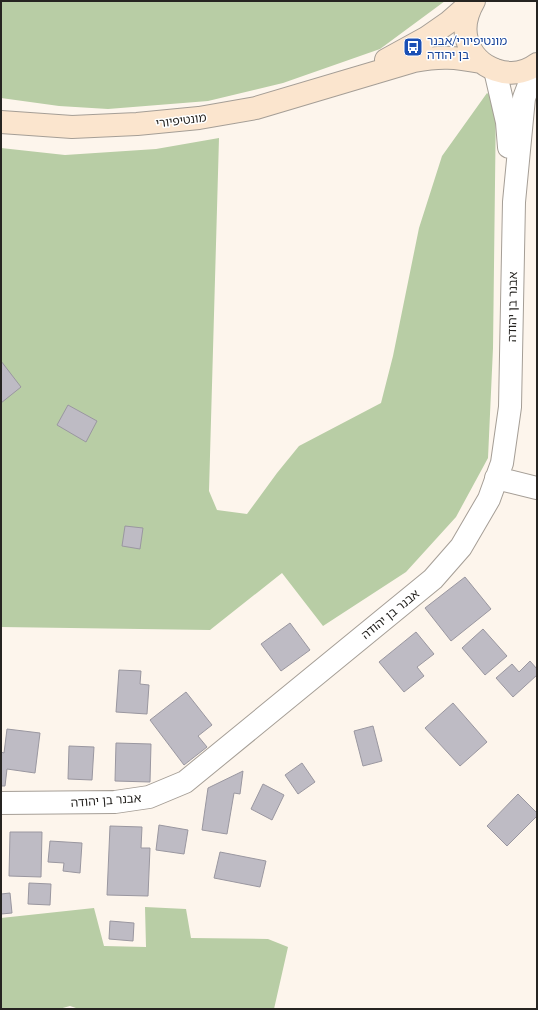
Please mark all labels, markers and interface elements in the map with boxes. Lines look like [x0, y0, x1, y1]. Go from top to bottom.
place label: מונטיפיורי/אבנר בן יהודה [427, 33, 507, 62]
bus stop icon: מונטיפיורי/אבנר בן יהודה [402, 36, 424, 58]
street label: מונטיפיורי [155, 109, 207, 131]
street label: אבנר בן יהודה [504, 271, 520, 342]
street label: אבנר בן יהודה [358, 586, 422, 642]
street label: אבנר בן יהודה [70, 790, 142, 810]

